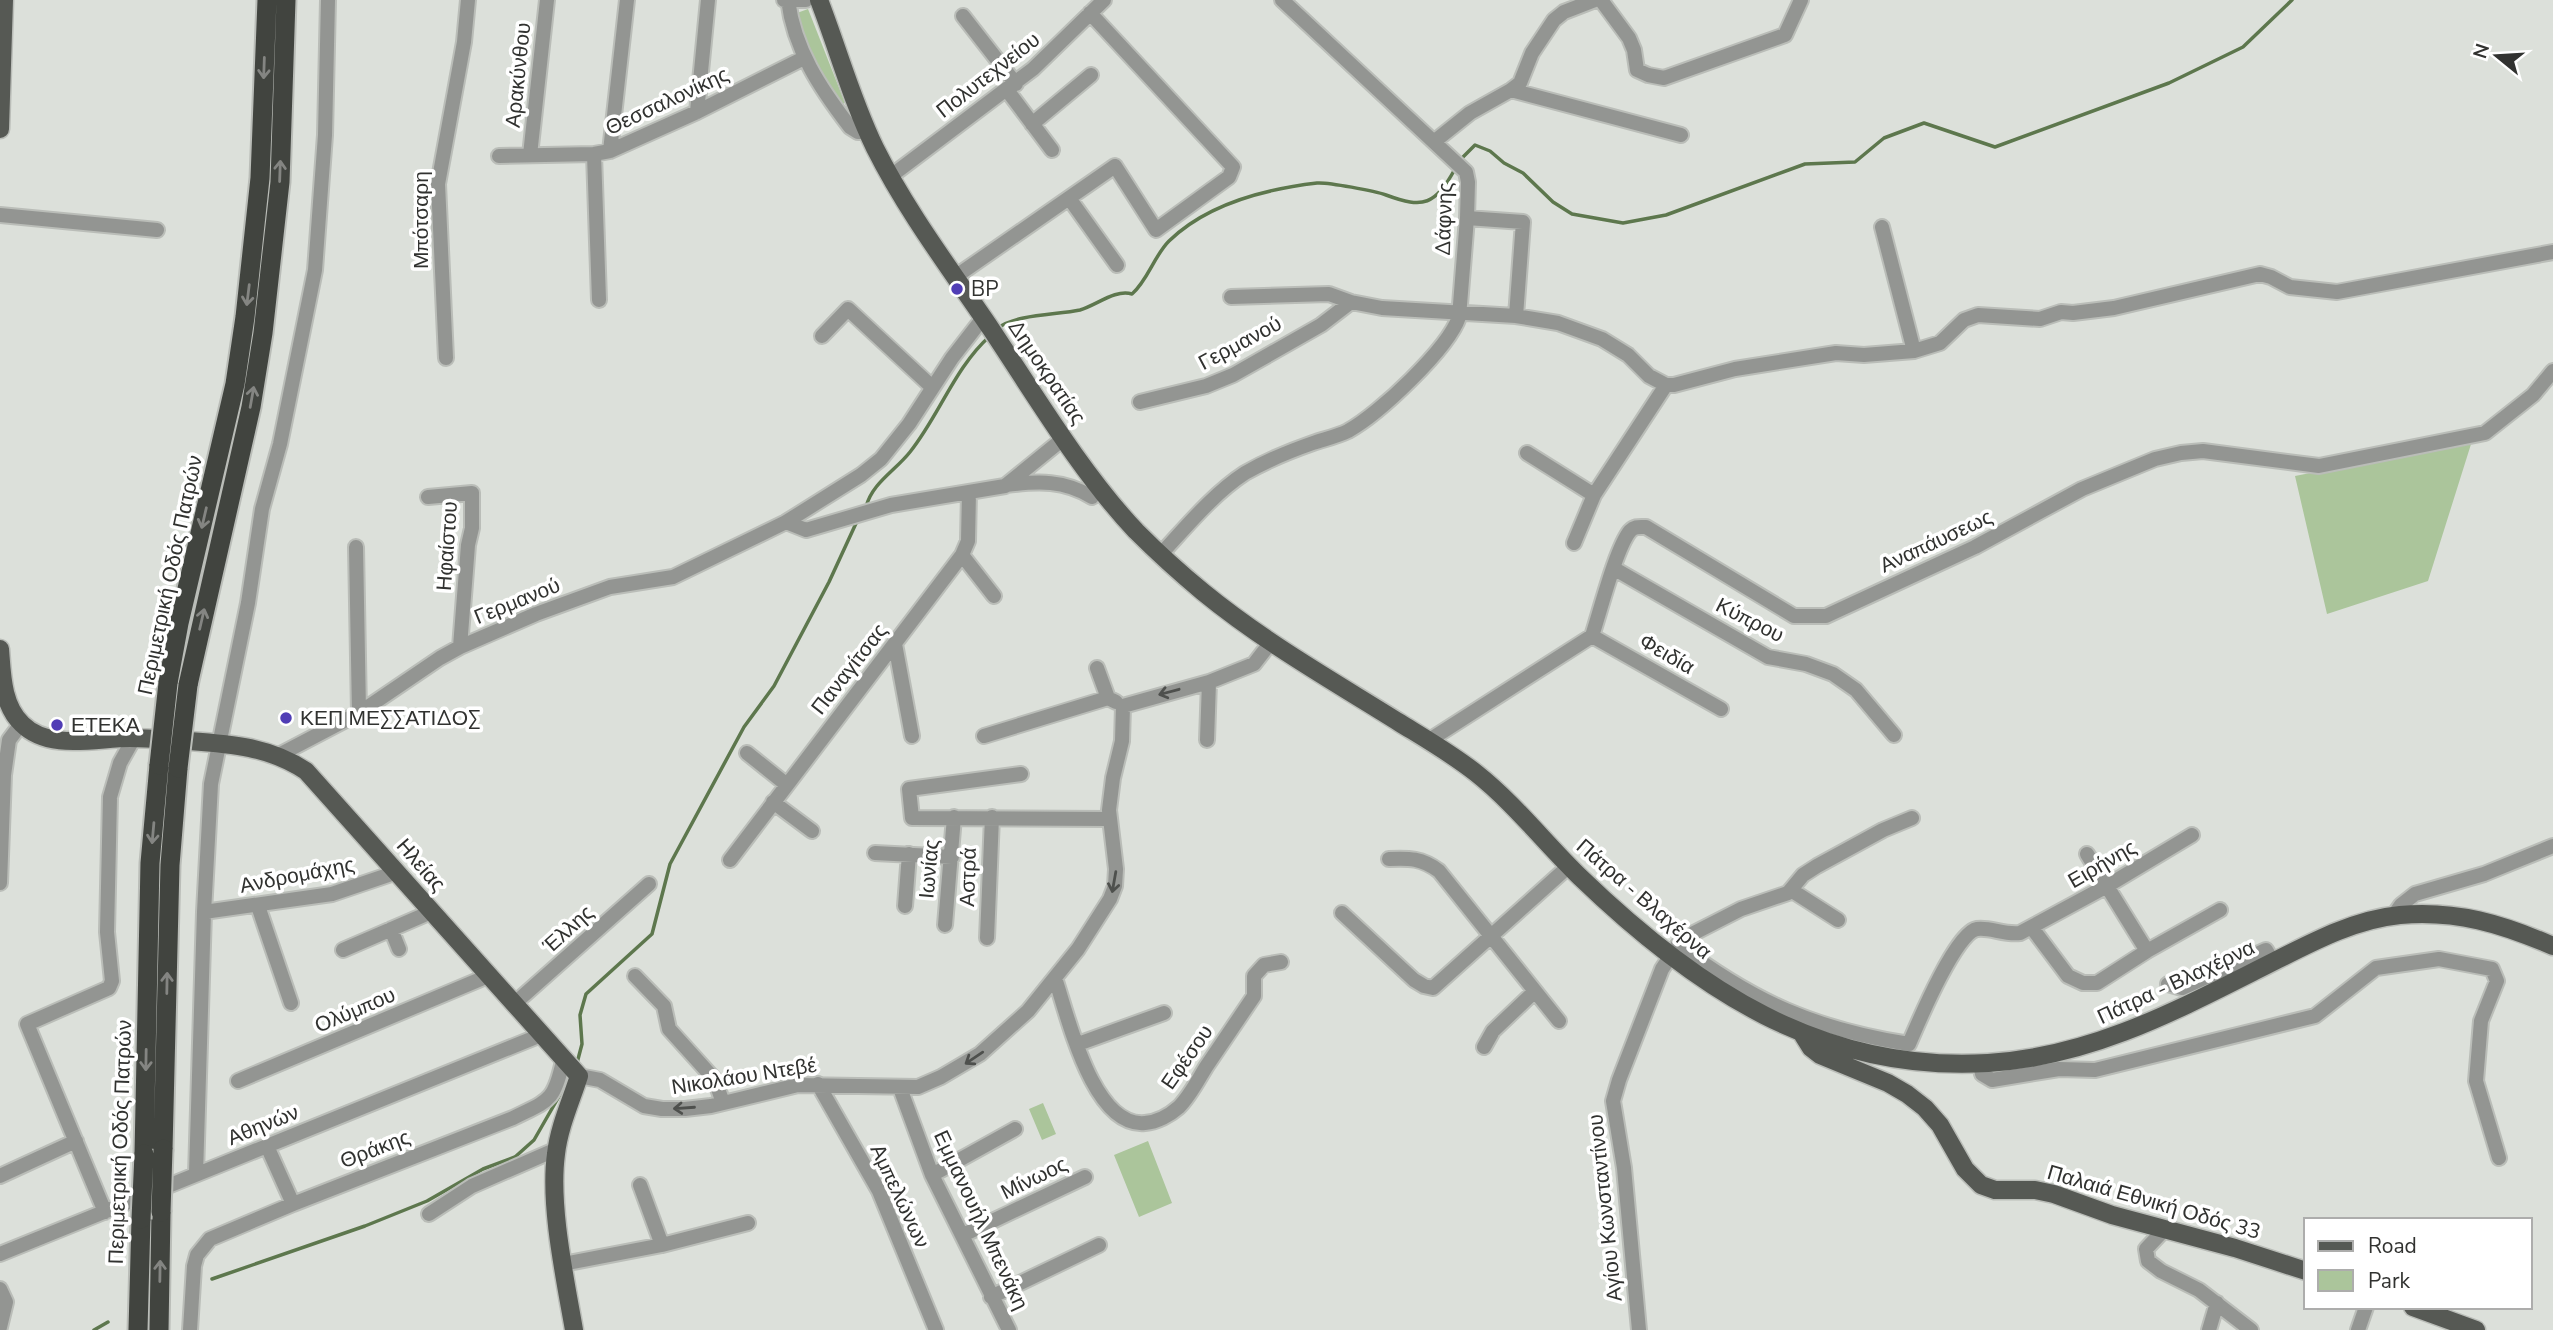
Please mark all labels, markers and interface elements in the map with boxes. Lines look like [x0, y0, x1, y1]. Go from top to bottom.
street label: Αρακύνθου [499, 21, 537, 129]
north arrow [2462, 21, 2532, 91]
street label: Πολυτεχνείου [930, 26, 1046, 124]
text: N [2467, 40, 2496, 62]
one-way arrow [257, 56, 270, 79]
street label: Θεσσαλονίκης [601, 60, 733, 142]
one-way arrow [274, 160, 287, 183]
street label: Μπότσαρη [407, 171, 435, 269]
street label: Δάφνης [1429, 182, 1459, 256]
place label: BP [971, 275, 999, 303]
marker: BP [949, 281, 965, 297]
one-way arrow [241, 283, 254, 306]
street label: Γερμανού [1193, 309, 1287, 377]
street label: Δημοκρατίας [1002, 314, 1092, 430]
one-way arrow [246, 386, 259, 409]
street label: Περιμετρική Οδός Πατρών [131, 453, 209, 697]
street label: Ηφαίστου [430, 500, 464, 592]
street label: Αναπάυσεως [1875, 503, 1997, 579]
one-way arrow [196, 506, 210, 529]
street label: Γερμανού [470, 571, 564, 631]
street label: Κύπρου [1711, 591, 1789, 649]
one-way arrow [196, 608, 209, 631]
street label: Παναγίτσας [805, 618, 893, 720]
street label: Φειδία [1634, 627, 1700, 681]
one-way arrow [1158, 687, 1180, 700]
place label: ΚΕΠ ΜΕΣΣΑΤΙΔΟΣ [300, 704, 481, 732]
marker: ΚΕΠ ΜΕΣΣΑΤΙΔΟΣ [278, 710, 294, 726]
place label: ΕΤΕΚΑ [71, 711, 140, 739]
marker: ΕΤΕΚΑ [49, 717, 65, 733]
one-way arrow [146, 821, 159, 843]
street label: Ηλείας [390, 832, 452, 898]
street label: Πάτρα - Βλαχέρνα [1570, 832, 1718, 966]
street label: Ειρήνης [2063, 833, 2141, 895]
street label: Ιωνίας [912, 838, 946, 900]
street label: Αστρά [953, 847, 983, 907]
street label: Ανδρομάχης [237, 850, 357, 900]
one-way arrow [1107, 871, 1120, 893]
street label: Έλλης [536, 899, 599, 960]
street label: Πάτρα - Βλαχέρνα [2093, 933, 2259, 1031]
one-way arrow [160, 972, 174, 995]
street label: Ολύμπου [310, 980, 400, 1040]
street label: Περιμετρική Οδός Πατρών [102, 1019, 138, 1265]
street label: Εφέσου [1155, 1019, 1219, 1095]
one-way arrow [139, 1048, 153, 1071]
one-way arrow [965, 1050, 984, 1065]
street label: Νικολάου Ντεβέ [669, 1051, 819, 1101]
street label: Αθηνών [223, 1098, 303, 1152]
one-way arrow [672, 1102, 695, 1115]
street label: Αγίου Κωνσταντίνου [1581, 1113, 1629, 1303]
street label: Θράκης [336, 1123, 414, 1175]
street label: Εμμανουήλ Μπενάκη [927, 1126, 1035, 1314]
street label: Αμπελώνων [864, 1140, 936, 1252]
street label: Μίνωος [996, 1150, 1072, 1206]
street label: Παλαιά Εθνική Οδός 33 [2044, 1158, 2264, 1246]
legend [2304, 1218, 2532, 1309]
text: Road [2368, 1232, 2417, 1260]
one-way arrow [153, 1260, 167, 1283]
text: Park [2368, 1267, 2410, 1295]

